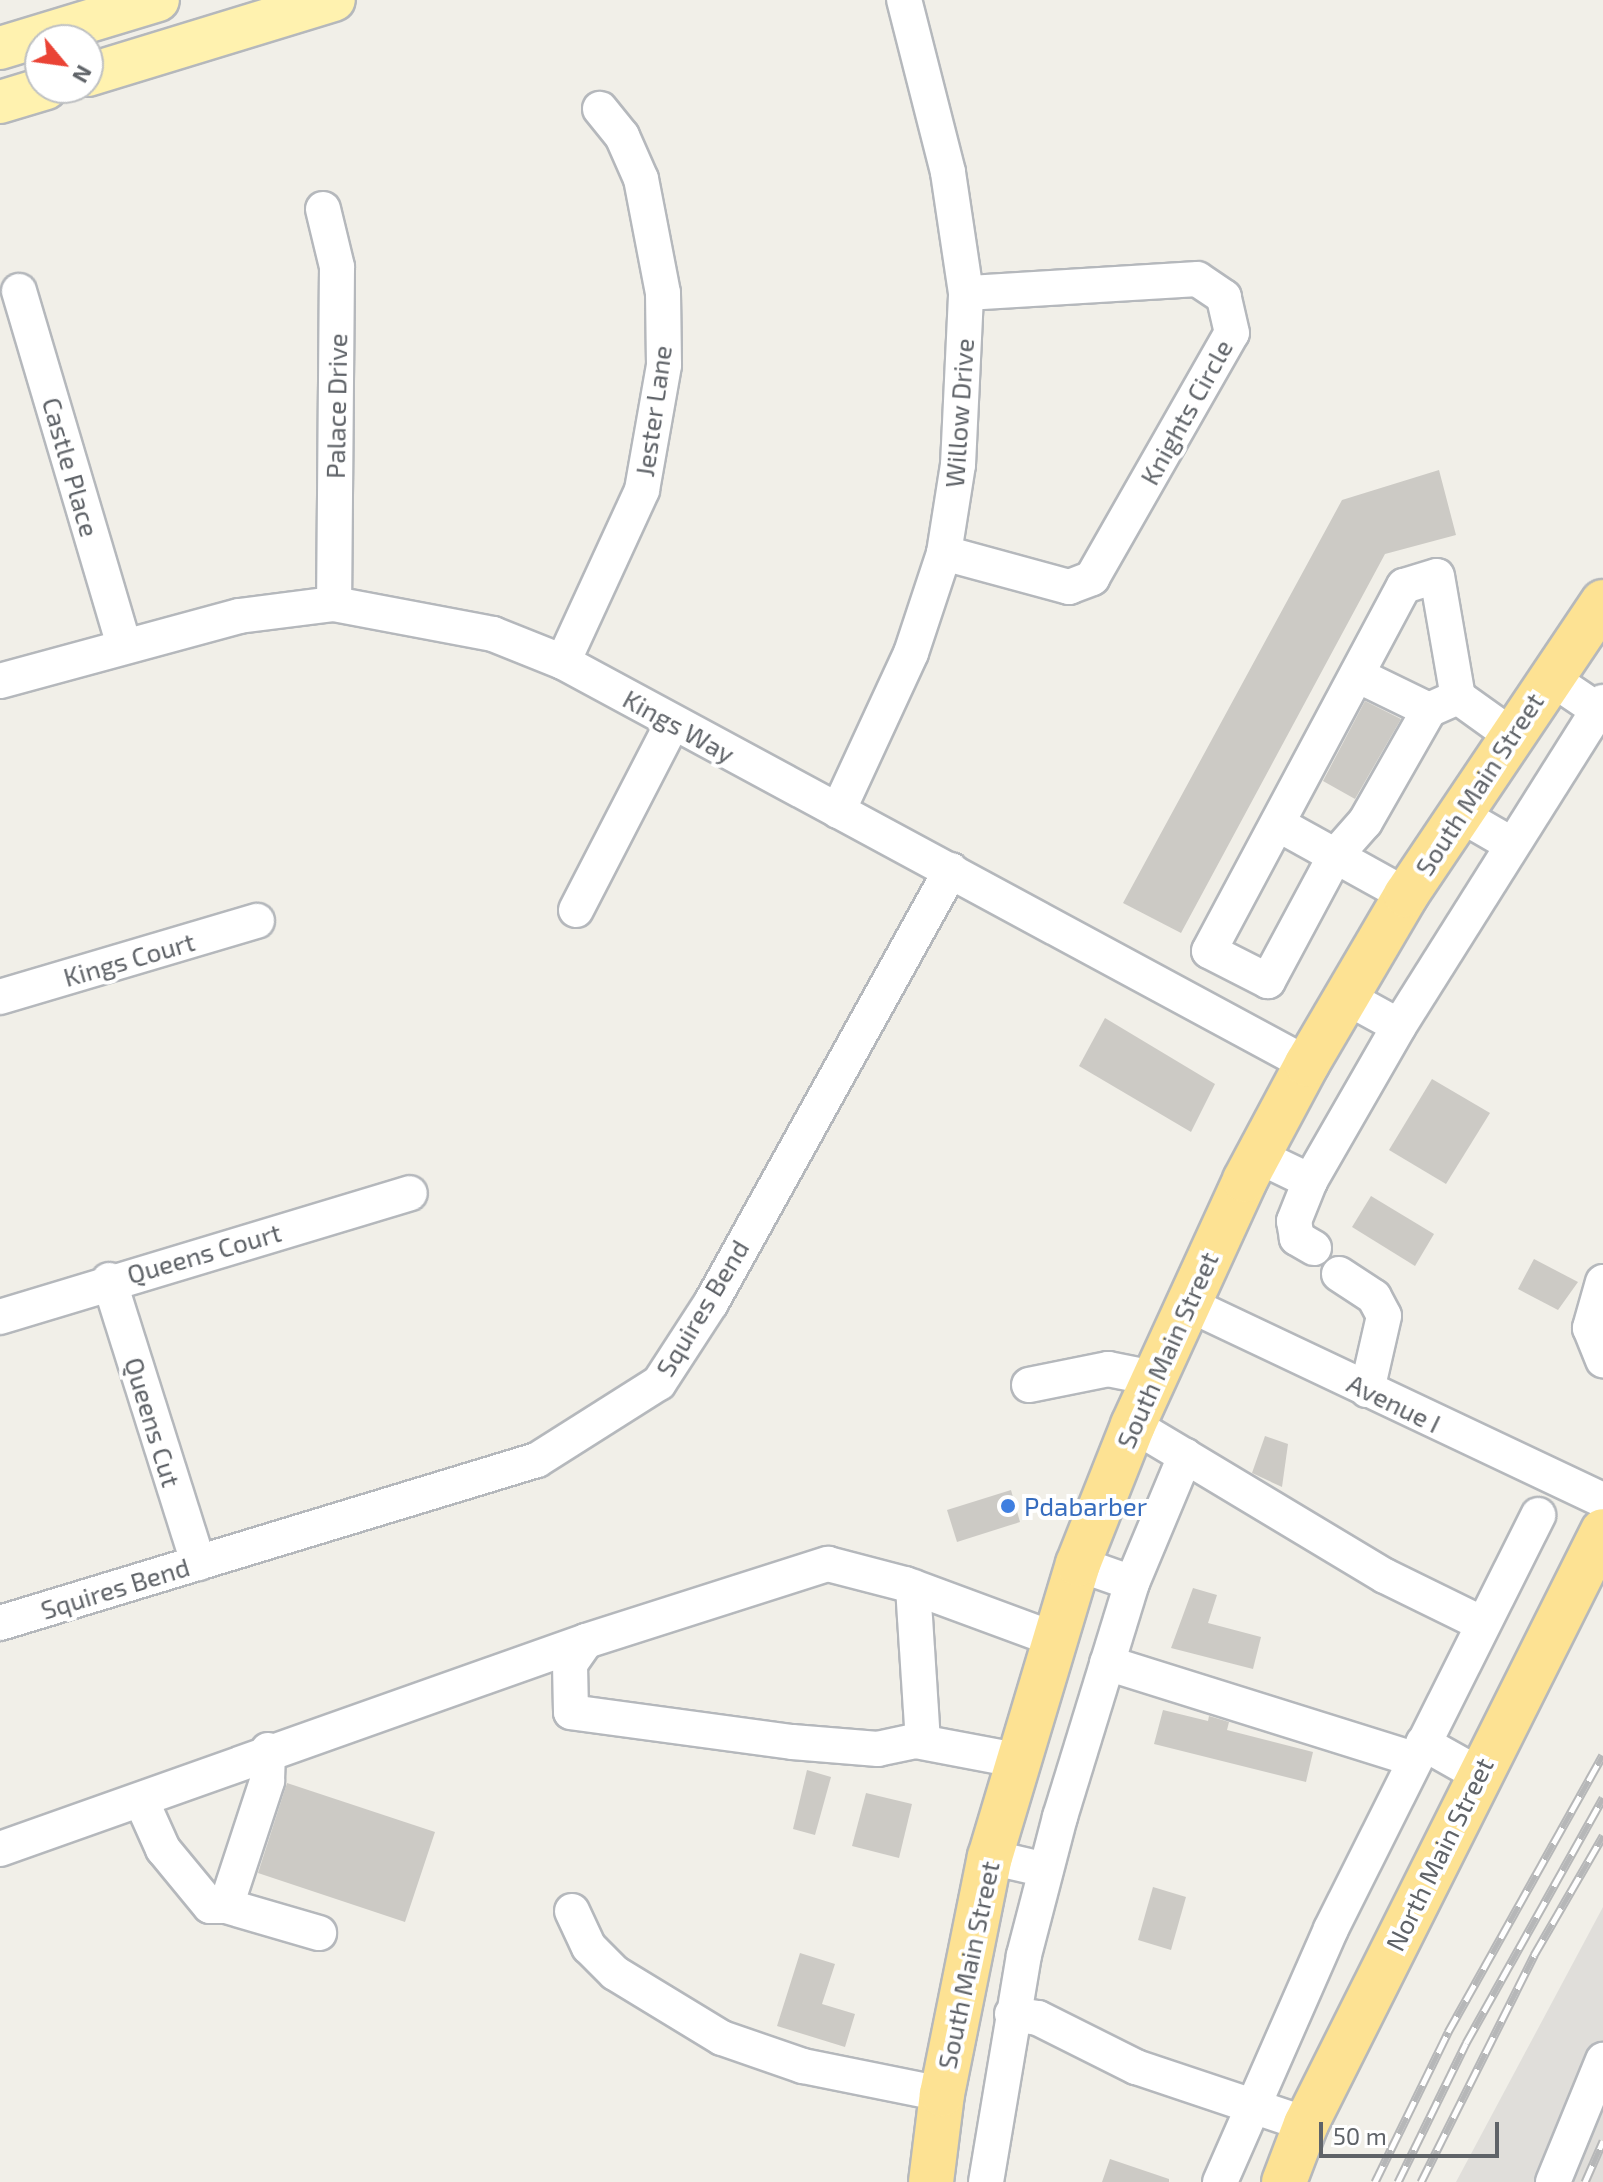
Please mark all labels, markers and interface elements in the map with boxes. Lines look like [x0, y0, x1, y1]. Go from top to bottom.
north arrow [24, 24, 104, 104]
text: N [68, 61, 98, 88]
street label: Palace Drive [319, 333, 353, 479]
street label: Knights Circle [1133, 334, 1239, 490]
street label: Willow Drive [938, 337, 980, 489]
street label: Jester Lane [628, 343, 678, 479]
street label: Castle Place [36, 394, 106, 540]
street label: Kings Way [618, 683, 740, 769]
street label: South Main Street [1408, 687, 1550, 881]
street label: Kings Court [60, 925, 198, 993]
street label: Queens Court [123, 1216, 285, 1290]
street label: Squires Bend [649, 1234, 755, 1382]
street label: South Main Street [1110, 1247, 1224, 1453]
street label: Queens Cut [119, 1353, 187, 1491]
street label: Avenue I [1342, 1367, 1446, 1439]
place label: Pdabarber [1024, 1490, 1147, 1522]
marker: Pdabarber [999, 1497, 1017, 1515]
street label: Squires Bend [37, 1551, 193, 1625]
street label: North Main Street [1379, 1752, 1499, 1956]
street label: South Main Street [931, 1858, 1005, 2072]
scale bar [1323, 2106, 1503, 2156]
text: 50 m [1333, 2121, 1387, 2150]

